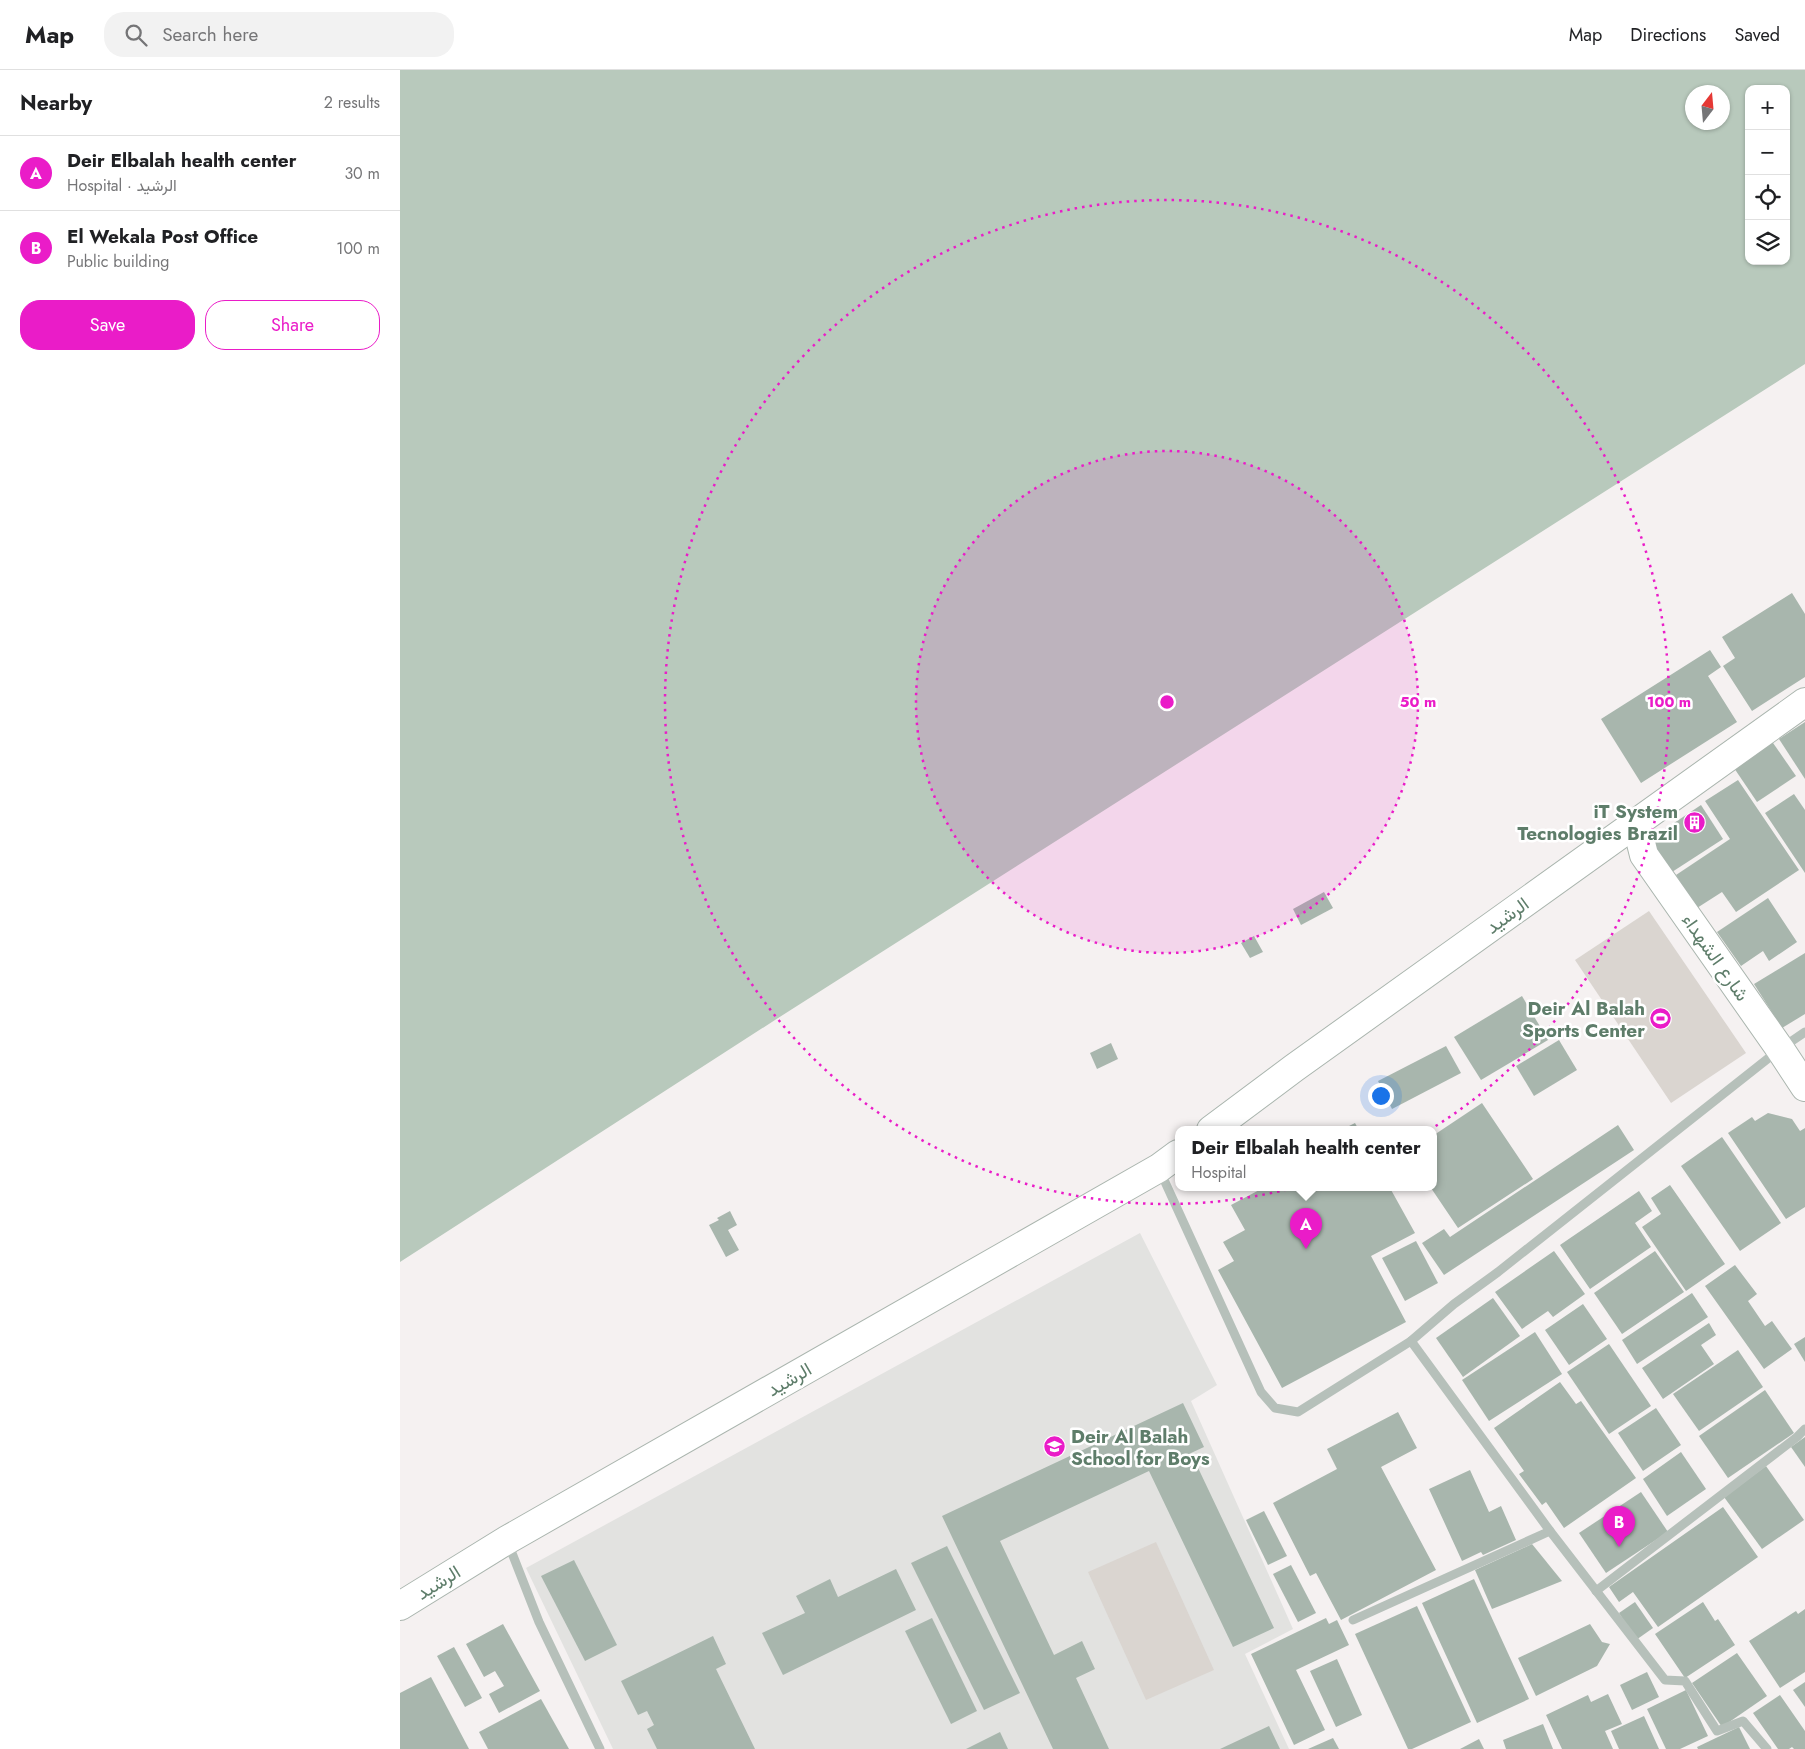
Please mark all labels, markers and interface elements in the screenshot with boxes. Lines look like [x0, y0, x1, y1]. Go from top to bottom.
search box [104, 12, 454, 57]
text: Map [25, 17, 74, 52]
icon: search [122, 21, 150, 49]
text: Search here [162, 21, 258, 48]
text: Map [1569, 22, 1602, 48]
text: Directions [1630, 22, 1706, 48]
text: Saved [1734, 22, 1780, 48]
north arrow [1685, 85, 1730, 130]
map controls [1745, 85, 1790, 265]
button: + [1745, 85, 1790, 130]
text: Nearby [20, 88, 92, 118]
text: 2 results [324, 91, 380, 114]
button: − [1745, 130, 1790, 175]
text: Deir Elbalah health center [67, 147, 297, 174]
text: A [30, 162, 42, 185]
text: 30 m [344, 162, 380, 185]
text: Hospital · الرشيد [67, 174, 177, 197]
button: locate [1745, 175, 1790, 220]
button: layers [1745, 220, 1790, 265]
text: El Wekala Post Office [67, 223, 258, 250]
text: B [31, 237, 41, 260]
text: 100 m [336, 237, 380, 260]
text: Public building [67, 250, 169, 273]
button: Save [20, 300, 195, 350]
button: Share [205, 300, 380, 350]
text: 50 m [1400, 691, 1436, 713]
text: 100 m [1647, 691, 1691, 713]
centre of rings [1158, 693, 1176, 711]
place label: iT System Tecnologies Brazil [1517, 798, 1678, 847]
building icon: iT System Tecnologies Brazil [1682, 810, 1706, 834]
street label: الرشيد [1480, 890, 1535, 940]
street label: شارع الشهداء [1675, 908, 1756, 1007]
place label: Deir Al Balah Sports Center [1522, 995, 1645, 1044]
sports icon: Deir Al Balah Sports Center [1649, 1007, 1673, 1031]
your location [1368, 1083, 1394, 1109]
popup [1175, 1126, 1437, 1191]
text: Deir Elbalah health center [1191, 1134, 1421, 1161]
text: Hospital [1191, 1161, 1246, 1184]
pin: A [1290, 1208, 1322, 1249]
street label: الرشيد [762, 1356, 817, 1403]
place label: Deir Al Balah School for Boys [1071, 1423, 1210, 1472]
school or university icon: Deir Al Balah School for Boys [1043, 1435, 1067, 1459]
pin: B [1603, 1506, 1635, 1547]
street label: الرشيد [411, 1558, 466, 1607]

